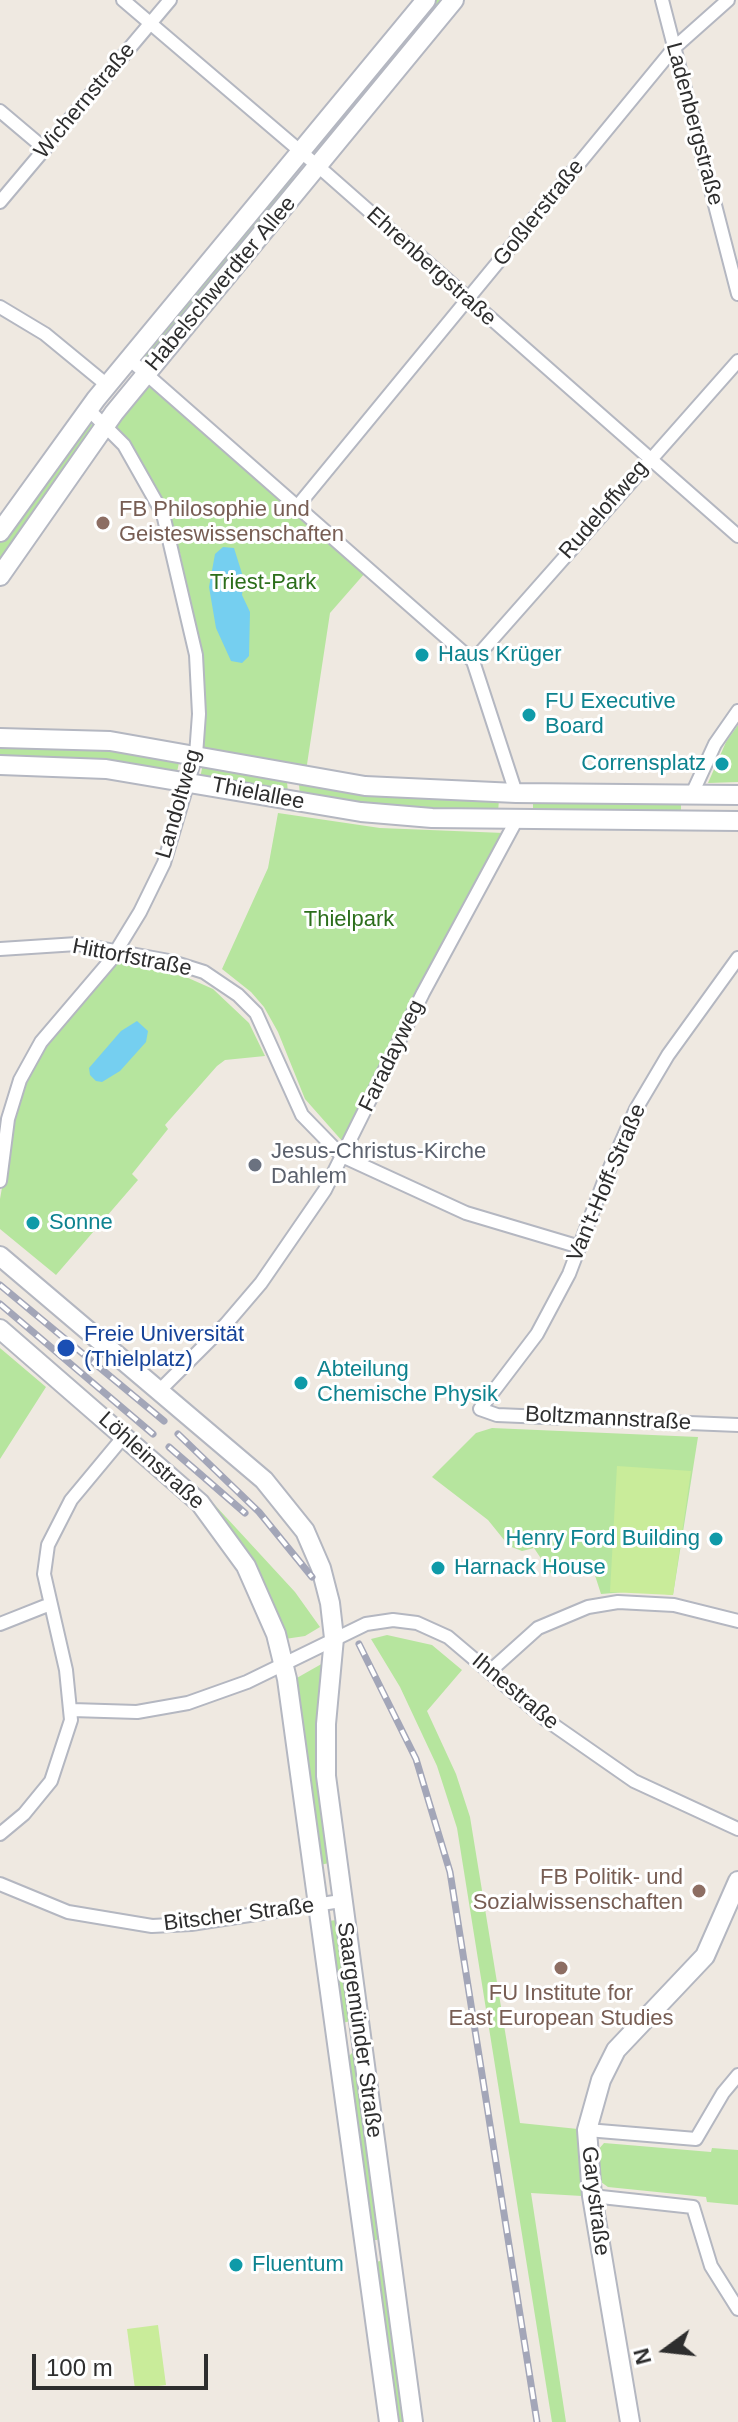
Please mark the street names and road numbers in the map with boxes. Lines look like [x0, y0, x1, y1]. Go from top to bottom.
street label: Wichernstraße [29, 38, 141, 164]
street label: Ladenbergstraße [660, 40, 728, 208]
street label: Goßlerstraße [488, 154, 590, 272]
street label: Habelschwerdter Allee [140, 191, 302, 377]
street label: Ehrenbergstraße [361, 202, 501, 332]
street label: Rudeloffweg [554, 455, 654, 565]
street label: Landoltweg [151, 746, 207, 862]
street label: Thielallee [209, 772, 307, 816]
street label: Hittorfstraße [70, 933, 194, 983]
street label: Faradayweg [354, 996, 430, 1116]
street label: Van't-Hoff-Straße [562, 1100, 652, 1266]
street label: Boltzmannstraße [524, 1401, 692, 1437]
street label: Löhleinstraße [93, 1407, 209, 1515]
street label: Ihnestraße [466, 1648, 564, 1736]
street label: Bitscher Straße [162, 1893, 316, 1937]
street label: Saargemünder Straße [331, 1920, 387, 2140]
street label: Garystraße [575, 2145, 615, 2257]

